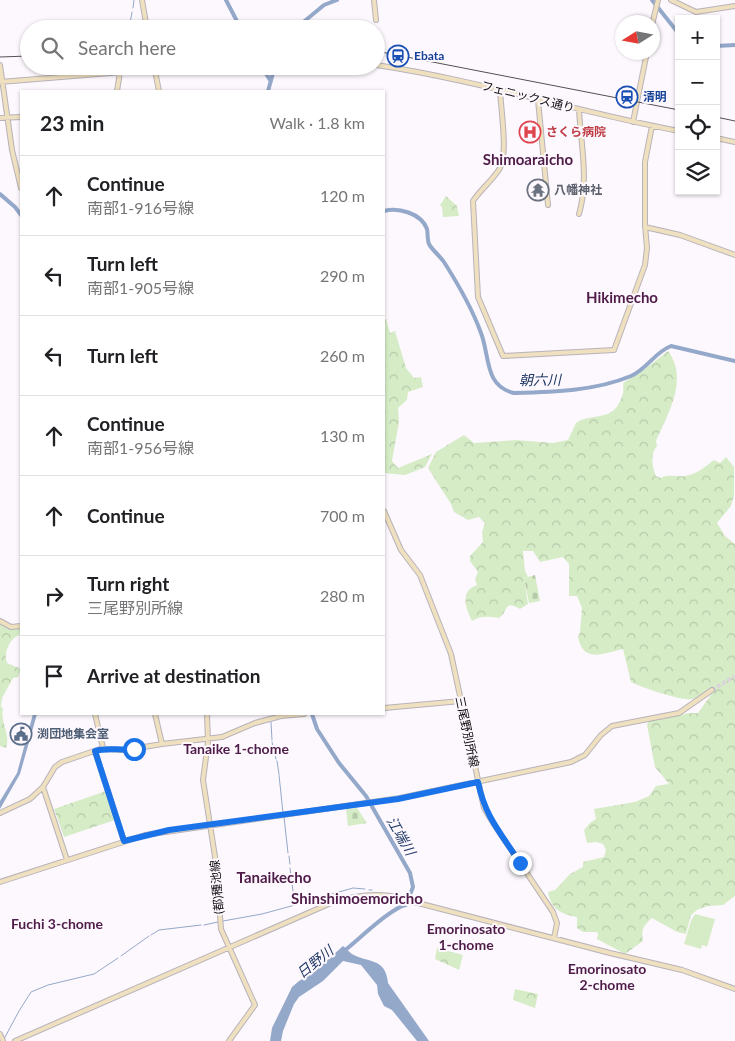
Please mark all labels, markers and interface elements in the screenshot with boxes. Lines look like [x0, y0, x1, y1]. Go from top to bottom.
north arrow [615, 15, 660, 60]
map controls [675, 15, 720, 195]
button: + [675, 15, 720, 60]
search box [20, 20, 385, 75]
icon: search [38, 34, 66, 62]
text: Search here [78, 36, 176, 59]
station icon: Ebata [386, 44, 410, 68]
place label: Ebata [414, 48, 444, 63]
button: − [675, 60, 720, 105]
street label: フェニックス通り [480, 78, 576, 115]
station icon: 清明 [615, 85, 639, 109]
place label: 清明 [643, 89, 667, 104]
button: locate [675, 105, 720, 150]
text: 23 min [40, 110, 104, 135]
text: Walk · 1.8 km [269, 113, 365, 132]
hospital icon: さくら病院 [518, 120, 542, 144]
place label: さくら病院 [546, 124, 606, 139]
district label: Shimoaraicho [483, 150, 574, 168]
button: layers [675, 150, 720, 195]
text: Continue [87, 172, 165, 195]
temple icon: 八幡神社 [526, 178, 550, 202]
icon: ahead [40, 182, 68, 210]
place label: 八幡神社 [554, 182, 602, 197]
text: 120 m [320, 186, 365, 205]
text: 南部1-916号線 [87, 198, 194, 217]
text: Turn left [87, 252, 158, 275]
icon: left [40, 262, 68, 290]
text: 290 m [320, 266, 365, 285]
text: 南部1-905号線 [87, 278, 194, 297]
district label: Hikimecho [586, 288, 658, 306]
icon: left [40, 342, 68, 370]
text: Turn left [87, 344, 158, 367]
text: 260 m [320, 346, 365, 365]
water label: 朝六川 [519, 371, 563, 388]
text: Continue [87, 412, 165, 435]
icon: ahead [40, 422, 68, 450]
text: 130 m [320, 426, 365, 445]
text: 南部1-956号線 [87, 438, 194, 457]
icon: ahead [40, 502, 68, 530]
text: Continue [87, 504, 165, 527]
text: 700 m [320, 506, 365, 525]
text: Turn right [87, 572, 169, 595]
icon: right [40, 582, 68, 610]
text: 280 m [320, 586, 365, 605]
text: 三尾野別所線 [87, 598, 183, 617]
icon: arrive [40, 662, 68, 690]
text: Arrive at destination [87, 664, 260, 687]
street label: 三尾野別所線 [453, 695, 482, 769]
public building icon: 渕団地集会室 [9, 722, 33, 746]
place label: 渕団地集会室 [37, 726, 109, 741]
route start [123, 738, 146, 761]
district label: Tanaike 1-chome [183, 740, 289, 757]
water label: 江端川 [384, 813, 420, 860]
route end [509, 852, 532, 875]
street label: (都)種池線 [207, 859, 226, 915]
district label: Tanaikecho [237, 868, 312, 886]
district label: Shinshimoemoricho [291, 889, 423, 907]
district label: Fuchi 3-chome [11, 915, 104, 932]
district label: Emorinosato 1-chome [427, 920, 505, 953]
water label: 日野川 [293, 941, 338, 981]
district label: Emorinosato 2-chome [568, 960, 646, 993]

